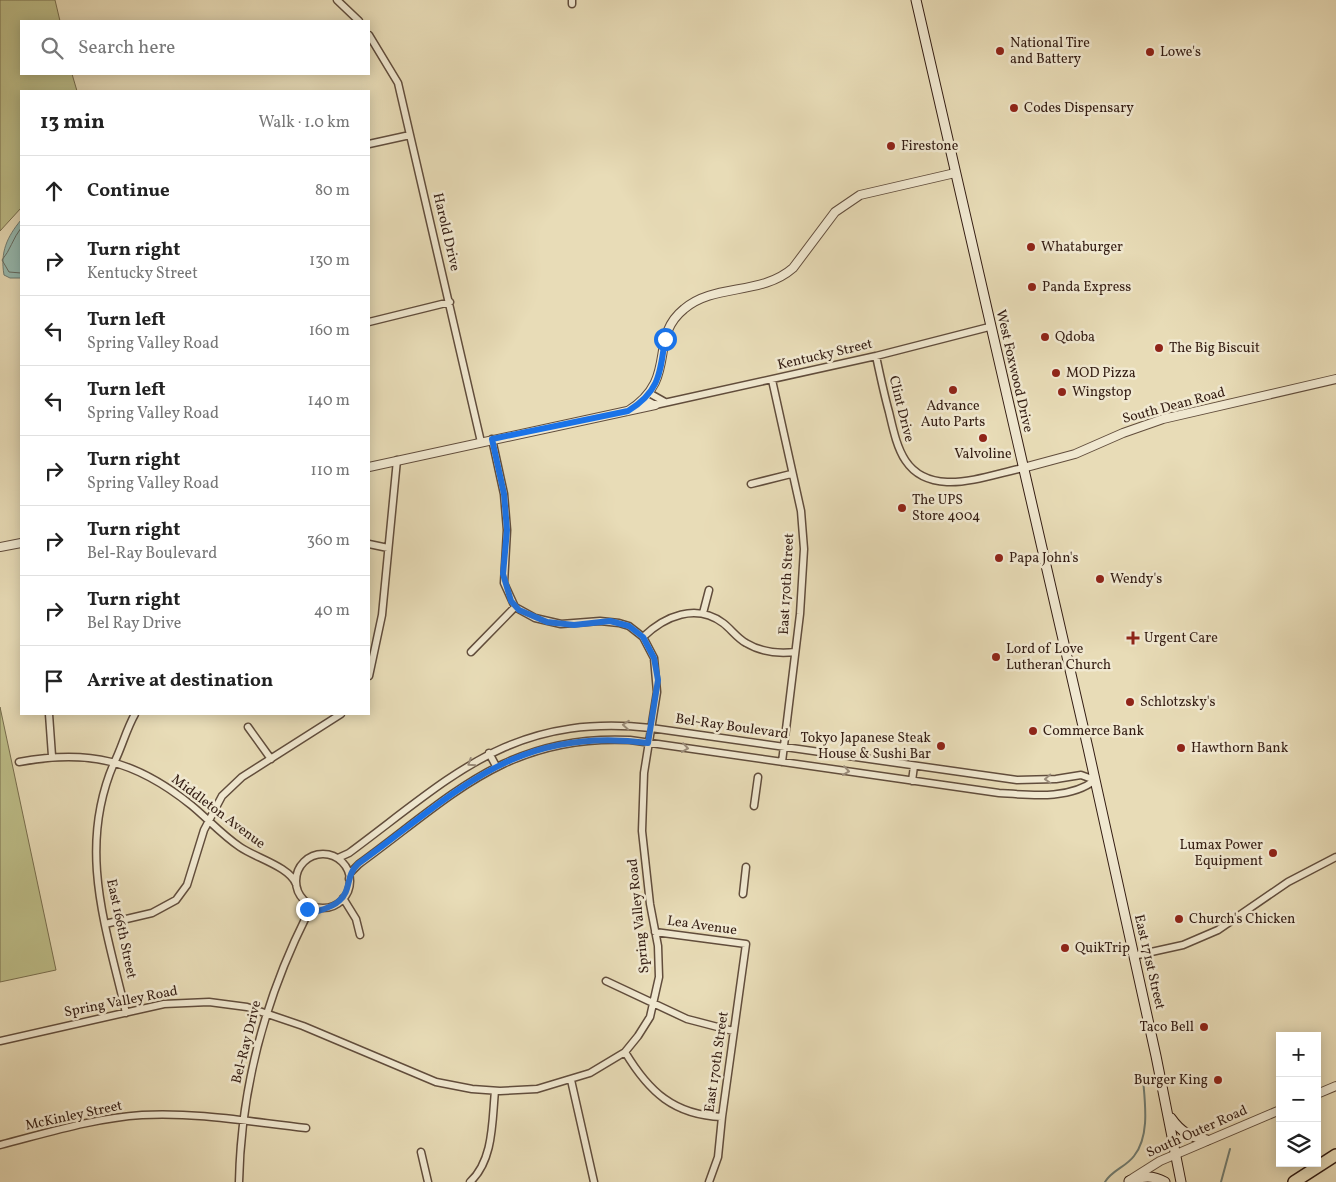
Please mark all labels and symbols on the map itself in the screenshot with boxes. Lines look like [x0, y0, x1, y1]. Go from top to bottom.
place label: National Tire and Battery [1010, 34, 1090, 69]
place label: Lowe's [1160, 43, 1201, 62]
marker: National Tire and Battery [994, 45, 1006, 57]
marker: Lowe's [1144, 46, 1156, 58]
place label: Codes Dispensary [1024, 99, 1134, 118]
marker: Codes Dispensary [1008, 102, 1020, 114]
place label: Firestone [901, 137, 959, 156]
marker: Firestone [885, 140, 897, 152]
street label: Harold Drive [428, 191, 464, 273]
place label: Whataburger [1041, 238, 1123, 257]
marker: Whataburger [1025, 241, 1037, 253]
place label: Panda Express [1042, 278, 1131, 297]
marker: Panda Express [1026, 281, 1038, 293]
street label: West Foxwood Drive [991, 308, 1037, 435]
route start [654, 328, 677, 351]
place label: Qdoba [1055, 328, 1095, 347]
marker: Qdoba [1039, 331, 1051, 343]
street label: Kentucky Street [776, 335, 874, 375]
place label: The Big Biscuit [1169, 339, 1260, 358]
marker: The Big Biscuit [1153, 342, 1165, 354]
place label: MOD Pizza [1066, 364, 1136, 383]
marker: MOD Pizza [1050, 367, 1062, 379]
street label: Clint Drive [884, 374, 919, 445]
place label: Wingstop [1072, 383, 1132, 402]
street label: South Dean Road [1120, 383, 1228, 429]
marker: Advance Auto Parts [947, 384, 959, 396]
marker: Wingstop [1056, 386, 1068, 398]
place label: Advance Auto Parts [921, 397, 985, 432]
marker: Valvoline [977, 432, 989, 444]
place label: Valvoline [954, 445, 1012, 464]
place label: The UPS Store 4004 [912, 491, 980, 526]
marker: The UPS Store 4004 [896, 502, 908, 514]
street label: East 170th Street [775, 533, 799, 635]
place label: Papa John's [1009, 549, 1079, 568]
marker: Papa John's [993, 552, 1005, 564]
place label: Wendy's [1110, 570, 1162, 589]
marker: Wendy's [1094, 573, 1106, 585]
place label: Urgent Care [1144, 629, 1218, 648]
marker: Urgent Care [1126, 631, 1140, 645]
place label: Lord of Love Lutheran Church [1006, 640, 1111, 675]
marker: Lord of Love Lutheran Church [990, 651, 1002, 663]
place label: Schlotzsky's [1140, 693, 1216, 712]
marker: Schlotzsky's [1124, 696, 1136, 708]
street label: Bel-Ray Boulevard [674, 710, 790, 744]
one-way arrow [622, 720, 630, 731]
place label: Commerce Bank [1043, 722, 1145, 741]
marker: Commerce Bank [1027, 725, 1039, 737]
place label: Tokyo Japanese Steak House & Sushi Bar [800, 729, 931, 764]
place label: Hawthorn Bank [1191, 739, 1289, 758]
marker: Tokyo Japanese Steak House & Sushi Bar [935, 740, 947, 752]
marker: Hawthorn Bank [1175, 742, 1187, 754]
one-way arrow [681, 743, 689, 753]
one-way arrow [468, 757, 477, 767]
one-way arrow [842, 765, 850, 776]
street label: Middleton Avenue [167, 770, 269, 854]
one-way arrow [1043, 774, 1051, 785]
place label: Lumax Power Equipment [1180, 836, 1263, 871]
marker: Lumax Power Equipment [1267, 847, 1279, 859]
street label: Spring Valley Road [624, 857, 654, 974]
street label: East 166th Street [101, 877, 141, 981]
route end [296, 898, 319, 921]
place label: Church's Chicken [1189, 910, 1295, 929]
street label: Lea Avenue [666, 912, 738, 940]
street label: East 171st Street [1129, 913, 1169, 1012]
marker: Church's Chicken [1173, 913, 1185, 925]
place label: QuikTrip [1075, 939, 1130, 958]
marker: QuikTrip [1059, 942, 1071, 954]
street label: Spring Valley Road [63, 982, 180, 1022]
street label: Bel-Ray Drive [227, 998, 267, 1086]
street label: East 170th Street [701, 1010, 734, 1114]
place label: Taco Bell [1139, 1018, 1194, 1037]
marker: Taco Bell [1198, 1021, 1210, 1033]
place label: Burger King [1134, 1071, 1208, 1090]
marker: Burger King [1212, 1074, 1224, 1086]
street label: McKinley Street [24, 1096, 124, 1136]
street label: South Outer Road [1143, 1101, 1251, 1163]

